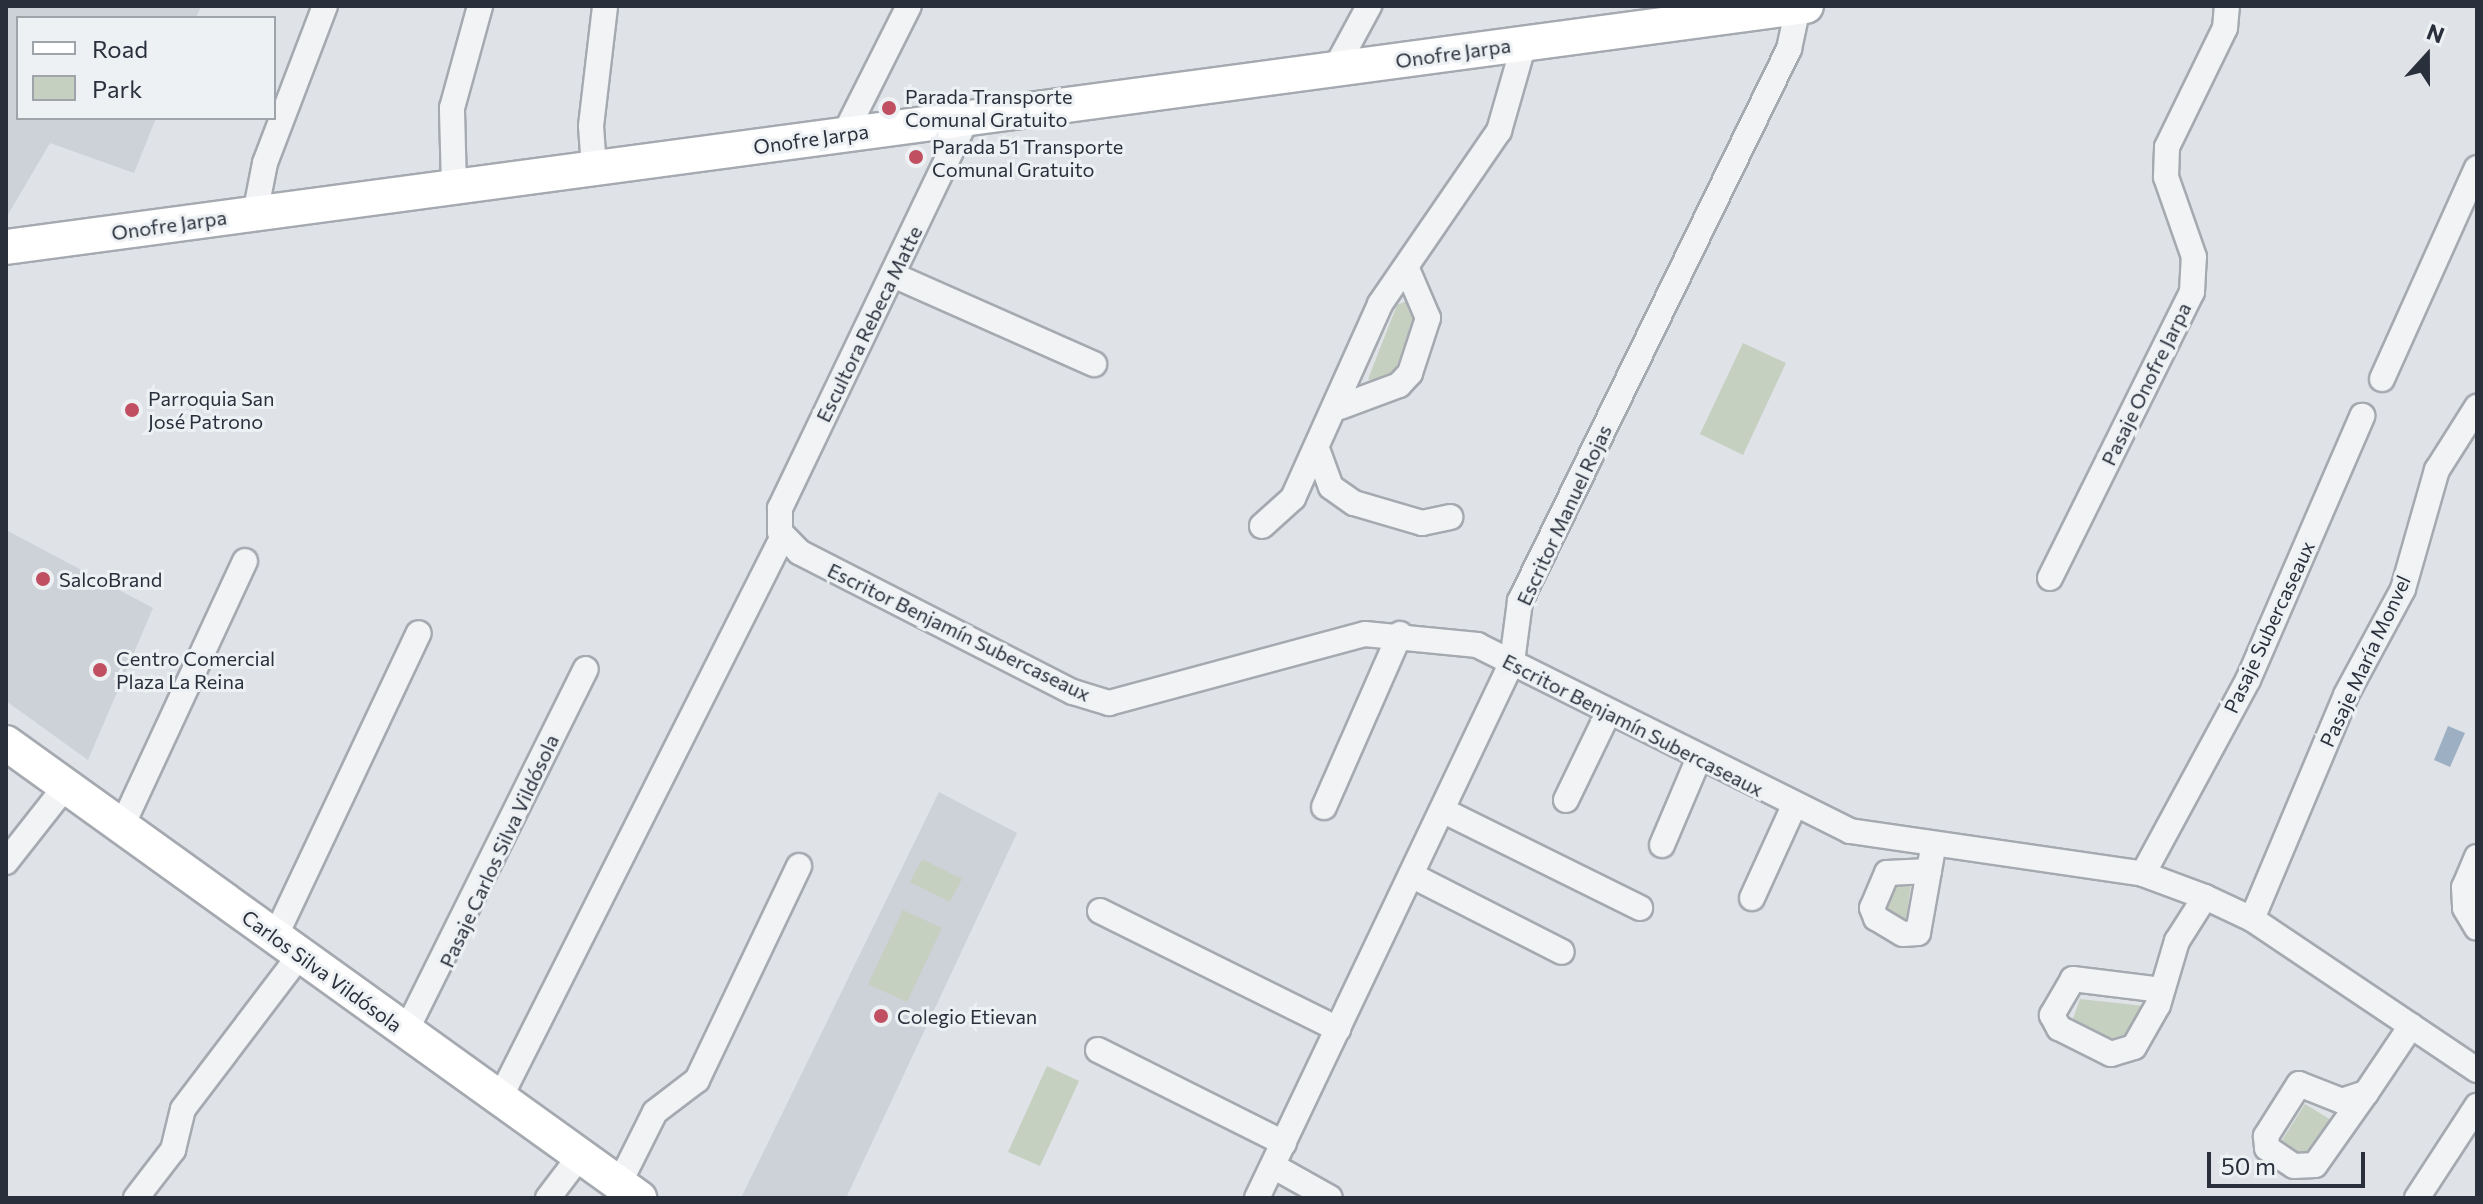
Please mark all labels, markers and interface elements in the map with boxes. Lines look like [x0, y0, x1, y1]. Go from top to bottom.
legend [16, 16, 276, 120]
north arrow [2387, 16, 2467, 96]
text: N [2423, 18, 2448, 49]
street label: Onofre Jarpa [1394, 33, 1512, 73]
text: Road [92, 34, 148, 63]
text: Park [92, 74, 142, 103]
place label: Parada Transporte Comunal Gratuito [905, 84, 1072, 131]
marker: Parada Transporte Comunal Gratuito [880, 99, 898, 117]
street label: Onofre Jarpa [752, 119, 870, 159]
place label: Parada 51 Transporte Comunal Gratuito [932, 134, 1123, 181]
marker: Parada 51 Transporte Comunal Gratuito [907, 148, 925, 166]
street label: Onofre Jarpa [110, 205, 228, 245]
street label: Escultora Rebeca Matte [811, 222, 927, 426]
street label: Pasaje Onofre Jarpa [2096, 299, 2196, 469]
place label: Parroquia San José Patrono [148, 386, 275, 433]
marker: Parroquia San José Patrono [123, 401, 141, 419]
street label: Escritor Manuel Rojas [1512, 421, 1616, 609]
street label: Pasaje Subercaseaux [2219, 537, 2319, 717]
street label: Escritor Benjamín Subercaseaux [824, 558, 1094, 706]
place label: SalcoBrand [59, 567, 162, 591]
marker: SalcoBrand [34, 570, 52, 588]
street label: Pasaje María Monvel [2315, 571, 2415, 751]
place label: Centro Comercial Plaza La Reina [116, 646, 275, 693]
street label: Escritor Benjamín Subercaseaux [1499, 649, 1767, 801]
marker: Centro Comercial Plaza La Reina [91, 661, 109, 679]
street label: Pasaje Carlos Silva Vildósola [434, 731, 564, 971]
street label: Carlos Silva Vildósola [237, 905, 407, 1037]
place label: Colegio Etievan [897, 1004, 1037, 1028]
marker: Colegio Etievan [872, 1007, 890, 1025]
scale bar [2211, 1136, 2369, 1186]
text: 50 m [2221, 1151, 2276, 1180]

